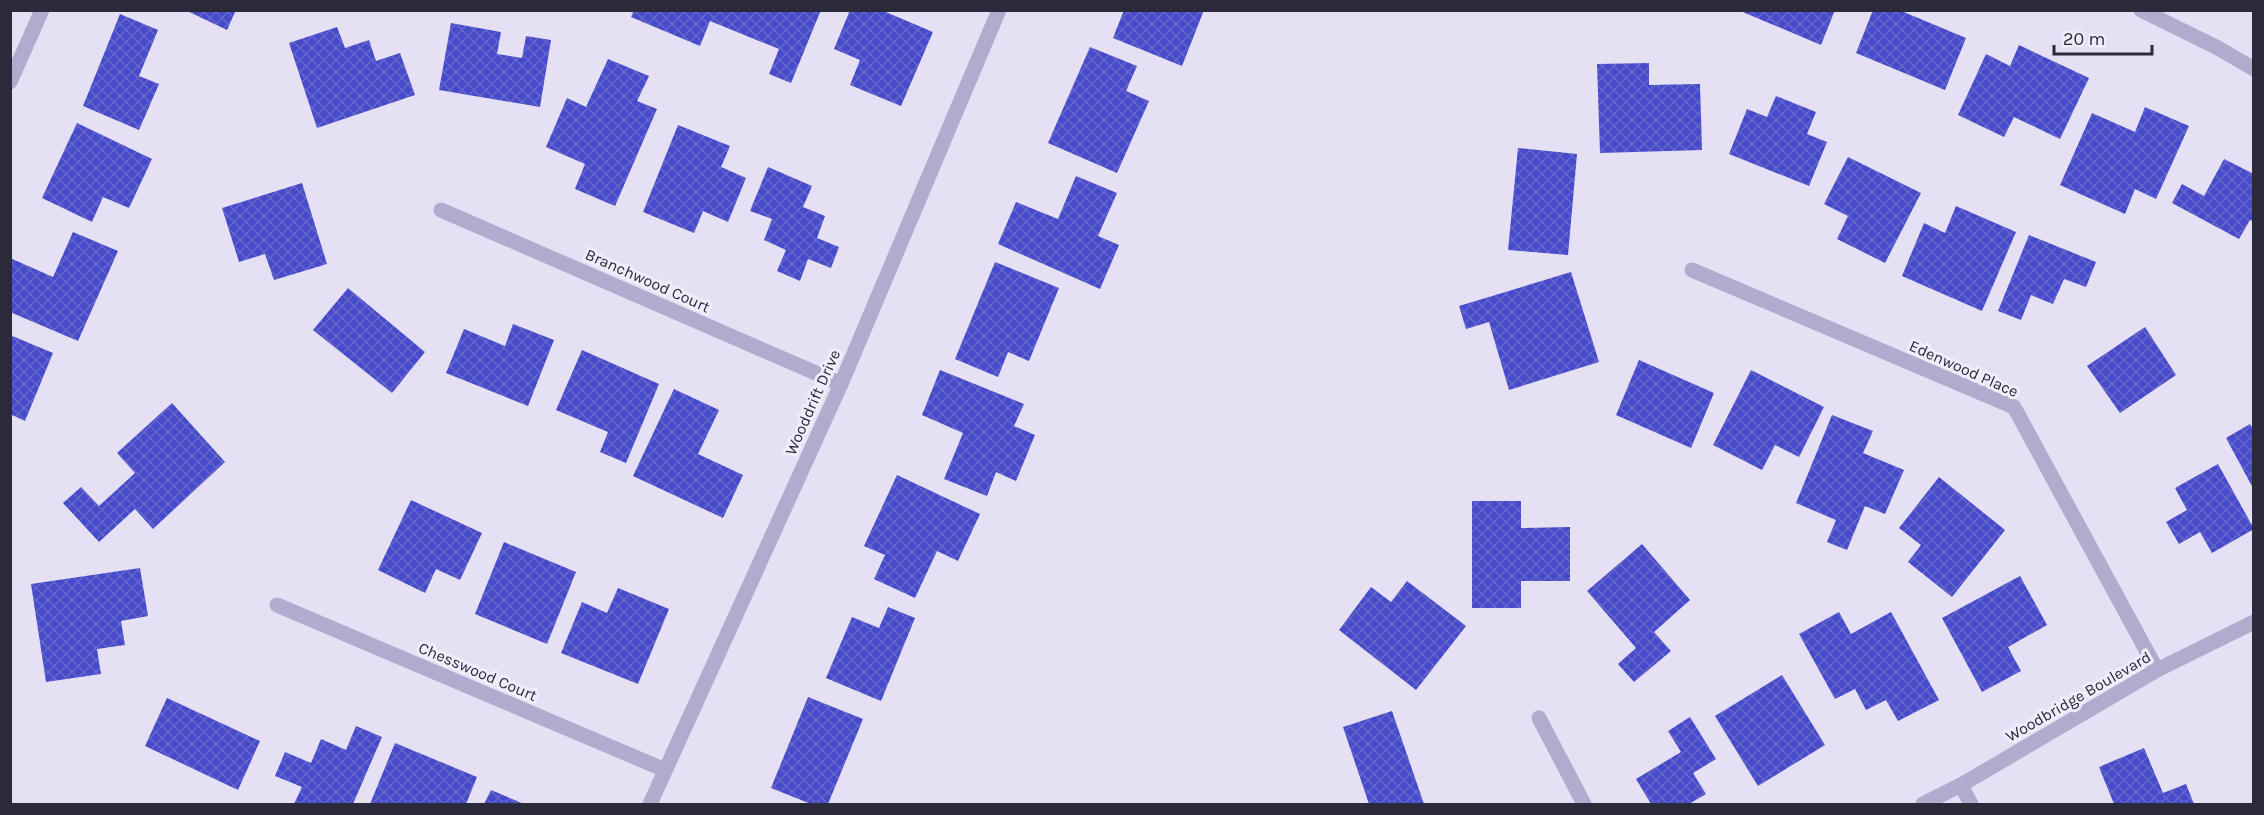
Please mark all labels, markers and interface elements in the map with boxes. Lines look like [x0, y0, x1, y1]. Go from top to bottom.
scale bar [2054, 18, 2152, 56]
text: 20 m [2063, 28, 2105, 50]
street label: Branchwood Court [582, 244, 713, 316]
street label: Edenwood Place [1906, 336, 2021, 401]
street label: Wooddrift Drive [781, 347, 844, 458]
street label: Chesswood Court [416, 638, 540, 705]
street label: Woodbridge Boulevard [2002, 647, 2154, 746]

